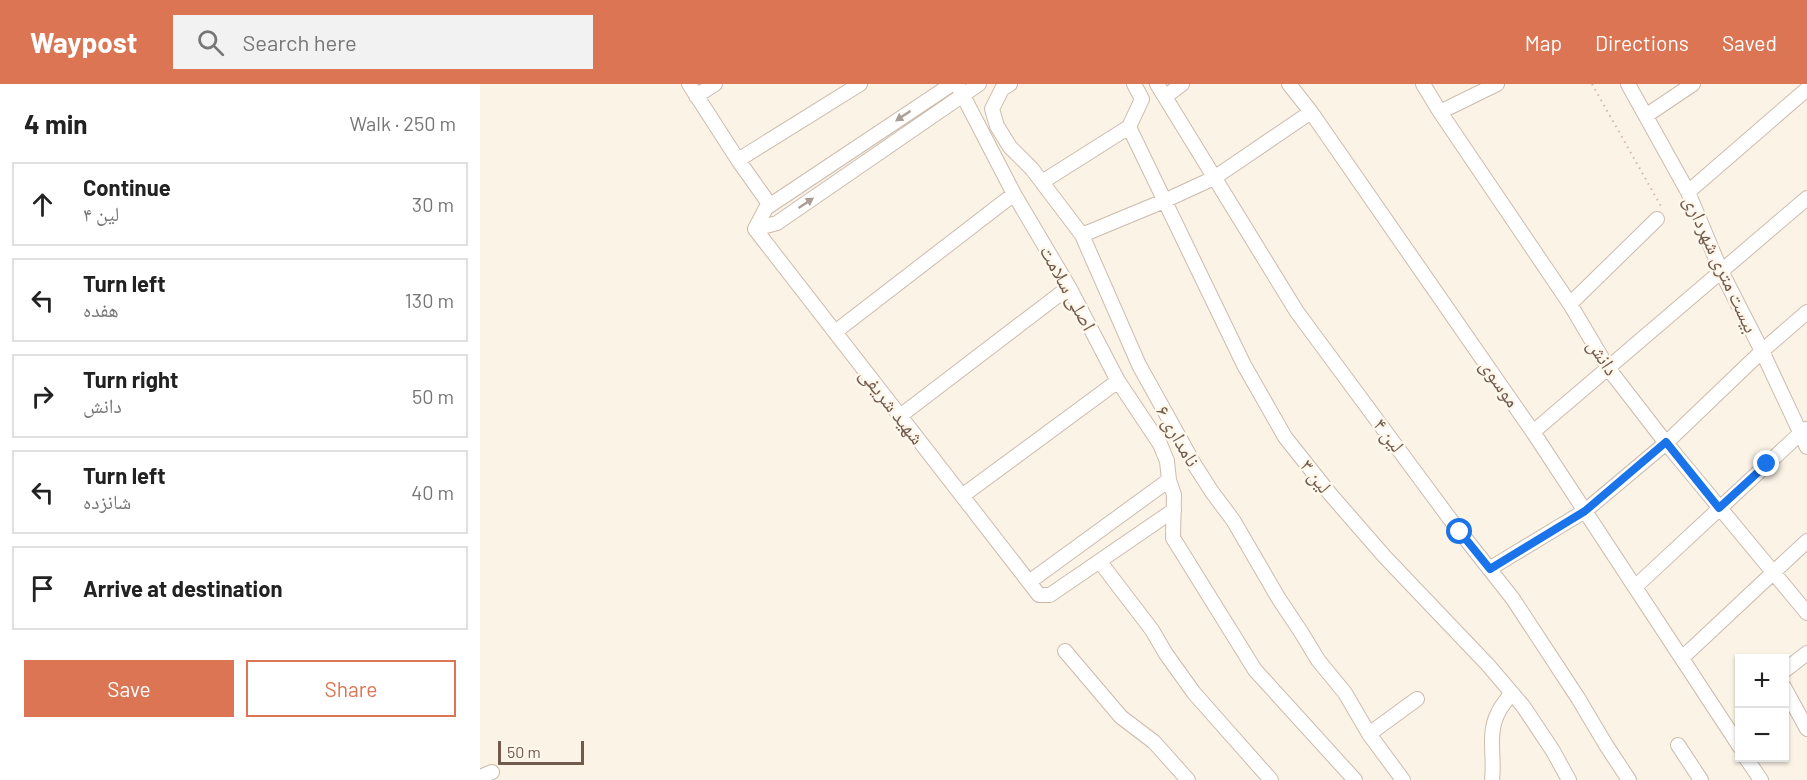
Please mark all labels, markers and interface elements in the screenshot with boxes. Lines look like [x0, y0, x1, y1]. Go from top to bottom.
search box [173, 15, 593, 69]
text: Waypost [30, 25, 137, 59]
icon: search [194, 26, 227, 59]
text: Search here [242, 29, 357, 55]
text: Map [1525, 30, 1562, 55]
text: Directions [1595, 30, 1689, 55]
text: Saved [1722, 30, 1777, 55]
text: 4 min [24, 108, 88, 139]
text: Walk · 250 m [350, 111, 456, 135]
one-way arrow [895, 111, 912, 122]
text: Continue [83, 174, 171, 200]
icon: ahead [26, 188, 59, 221]
street label: بیست متری شهرداری [1679, 191, 1764, 337]
text: 30 m [412, 192, 454, 216]
one-way arrow [798, 197, 814, 209]
text: لین ۴ [83, 201, 119, 225]
street label: اصلی سلامت [1035, 241, 1102, 335]
text: Turn left [83, 270, 166, 296]
icon: left [26, 284, 59, 317]
text: 130 m [405, 288, 454, 312]
text: هفده [83, 297, 119, 321]
street label: دانش [1582, 334, 1624, 380]
street label: موسوی [1475, 354, 1526, 412]
street label: شهید شریفی [855, 362, 930, 449]
text: Turn right [83, 366, 178, 392]
icon: right [26, 380, 59, 413]
text: 50 m [412, 384, 454, 408]
text: دانش [83, 393, 122, 417]
street label: نامداری ۶ [1151, 400, 1206, 471]
street label: لین ۴ [1369, 413, 1410, 457]
route end [1753, 450, 1779, 476]
street label: لین ۳ [1295, 454, 1337, 498]
text: Turn left [83, 462, 166, 488]
icon: left [26, 476, 59, 509]
text: 40 m [411, 480, 454, 504]
text: شانزده [83, 489, 131, 513]
route start [1446, 518, 1472, 544]
icon: arrive [26, 572, 59, 605]
text: Arrive at destination [83, 575, 282, 601]
map controls [1735, 654, 1789, 762]
button: + [1735, 654, 1789, 708]
button: Save [24, 660, 234, 717]
button: Share [246, 660, 456, 717]
button: − [1735, 708, 1789, 762]
scale bar [498, 738, 584, 766]
text: 50 m [507, 742, 541, 761]

